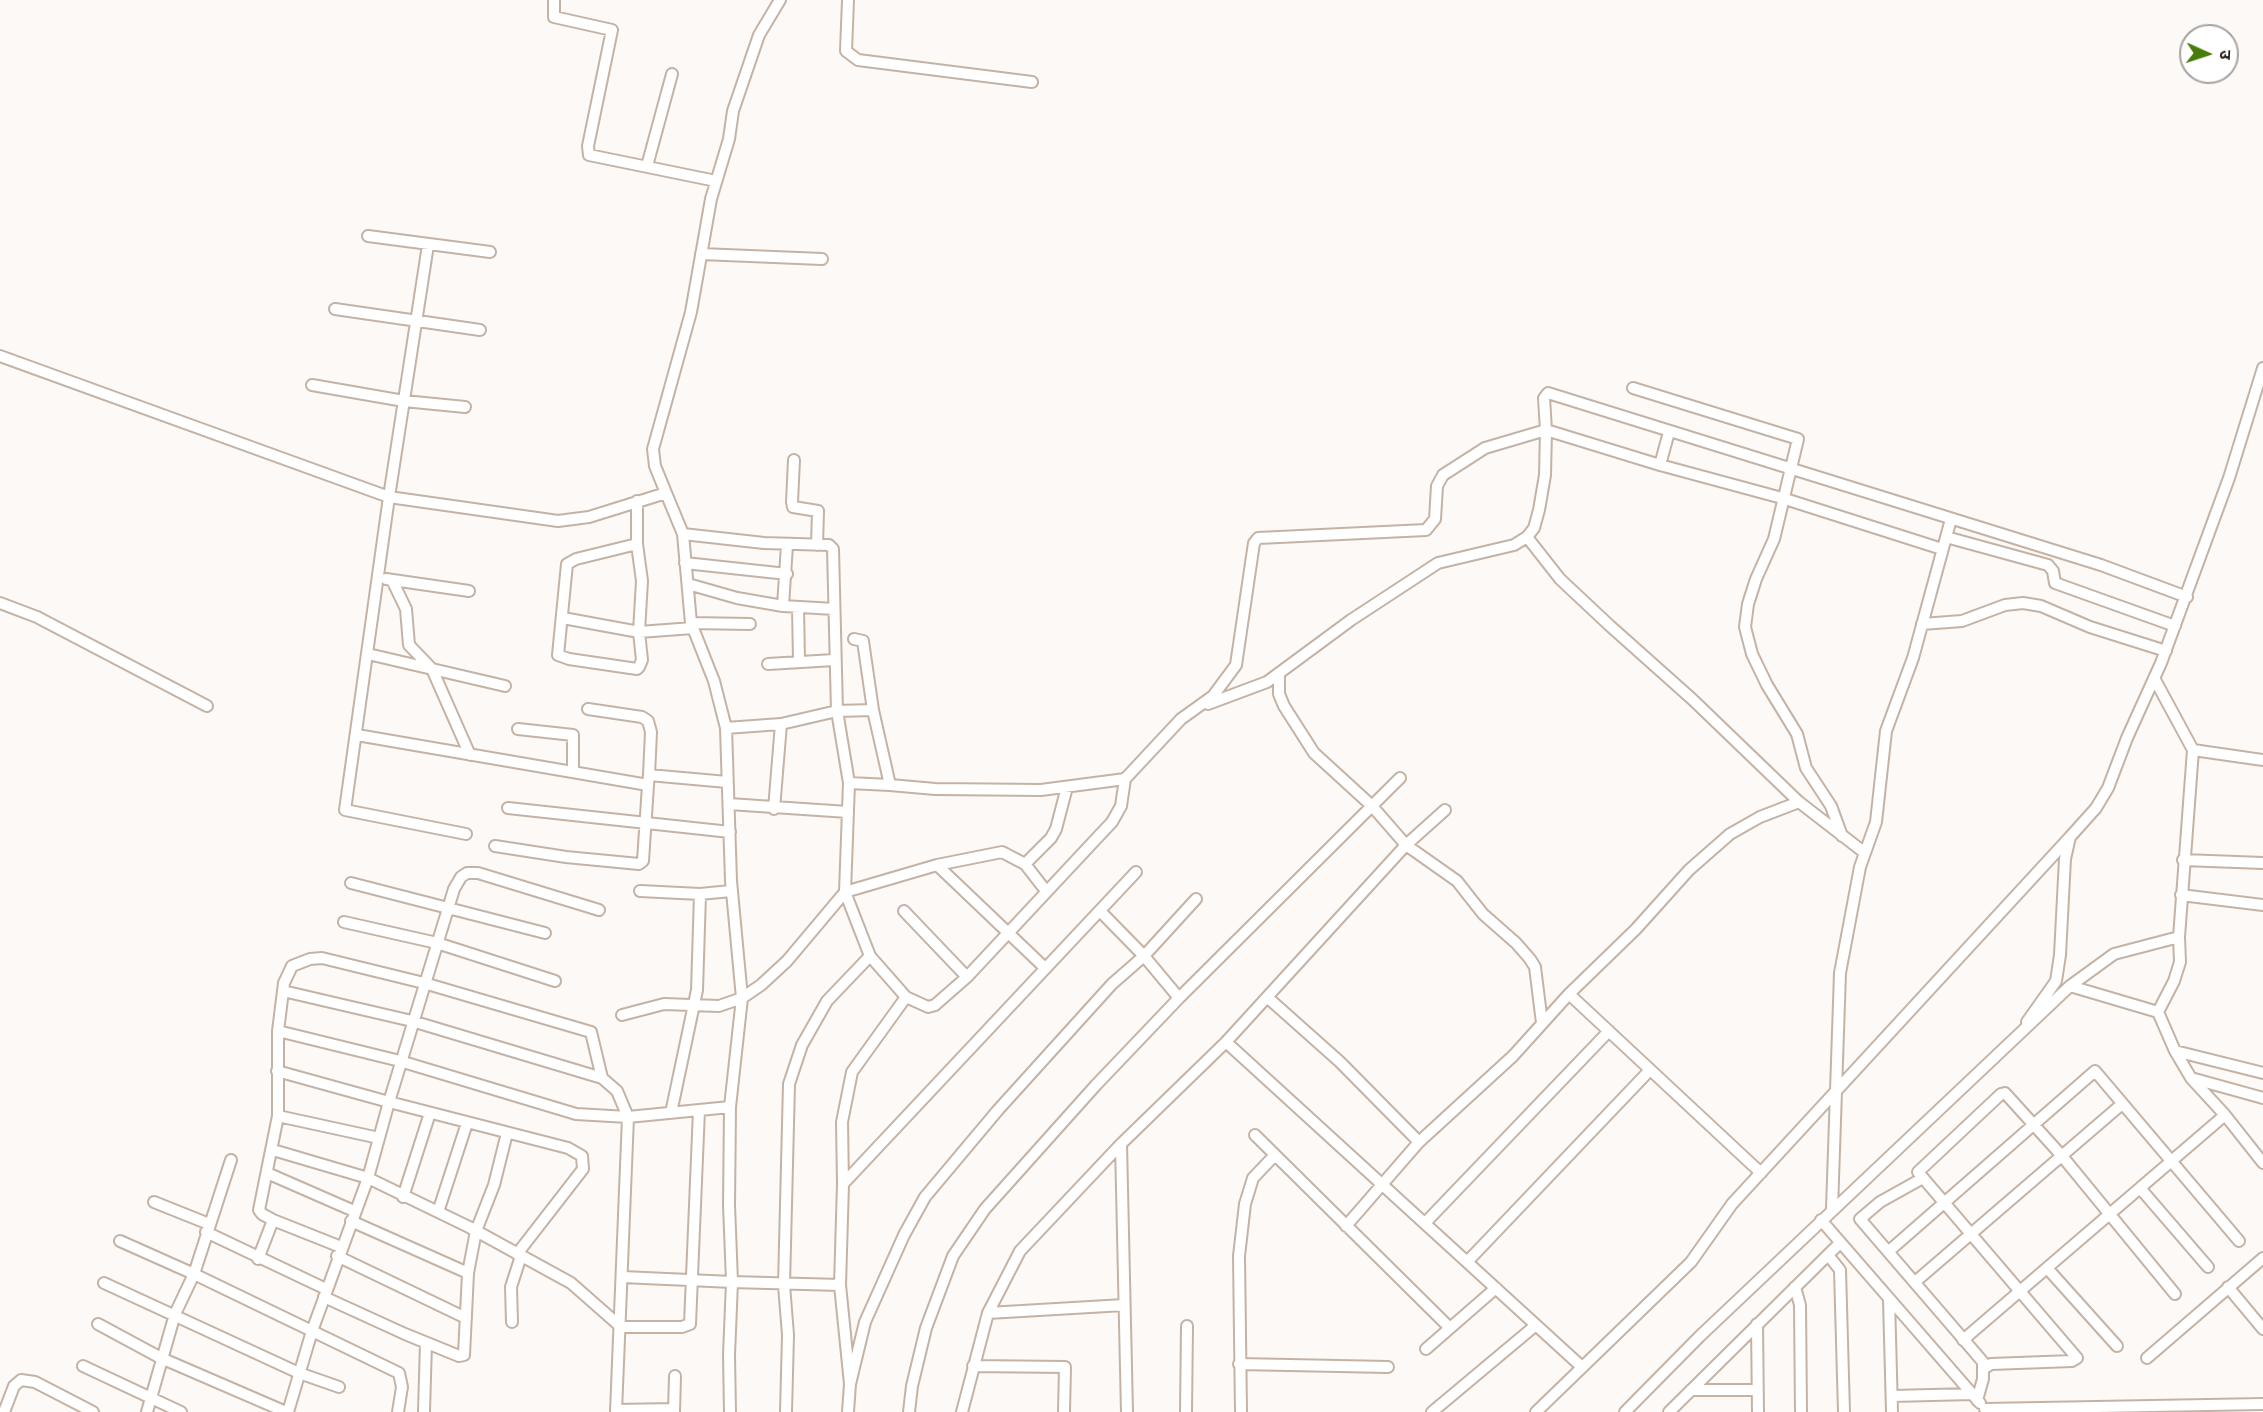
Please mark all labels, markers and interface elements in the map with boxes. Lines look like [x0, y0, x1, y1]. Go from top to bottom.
north arrow [2179, 24, 2239, 84]
text: उ [2216, 50, 2235, 60]

